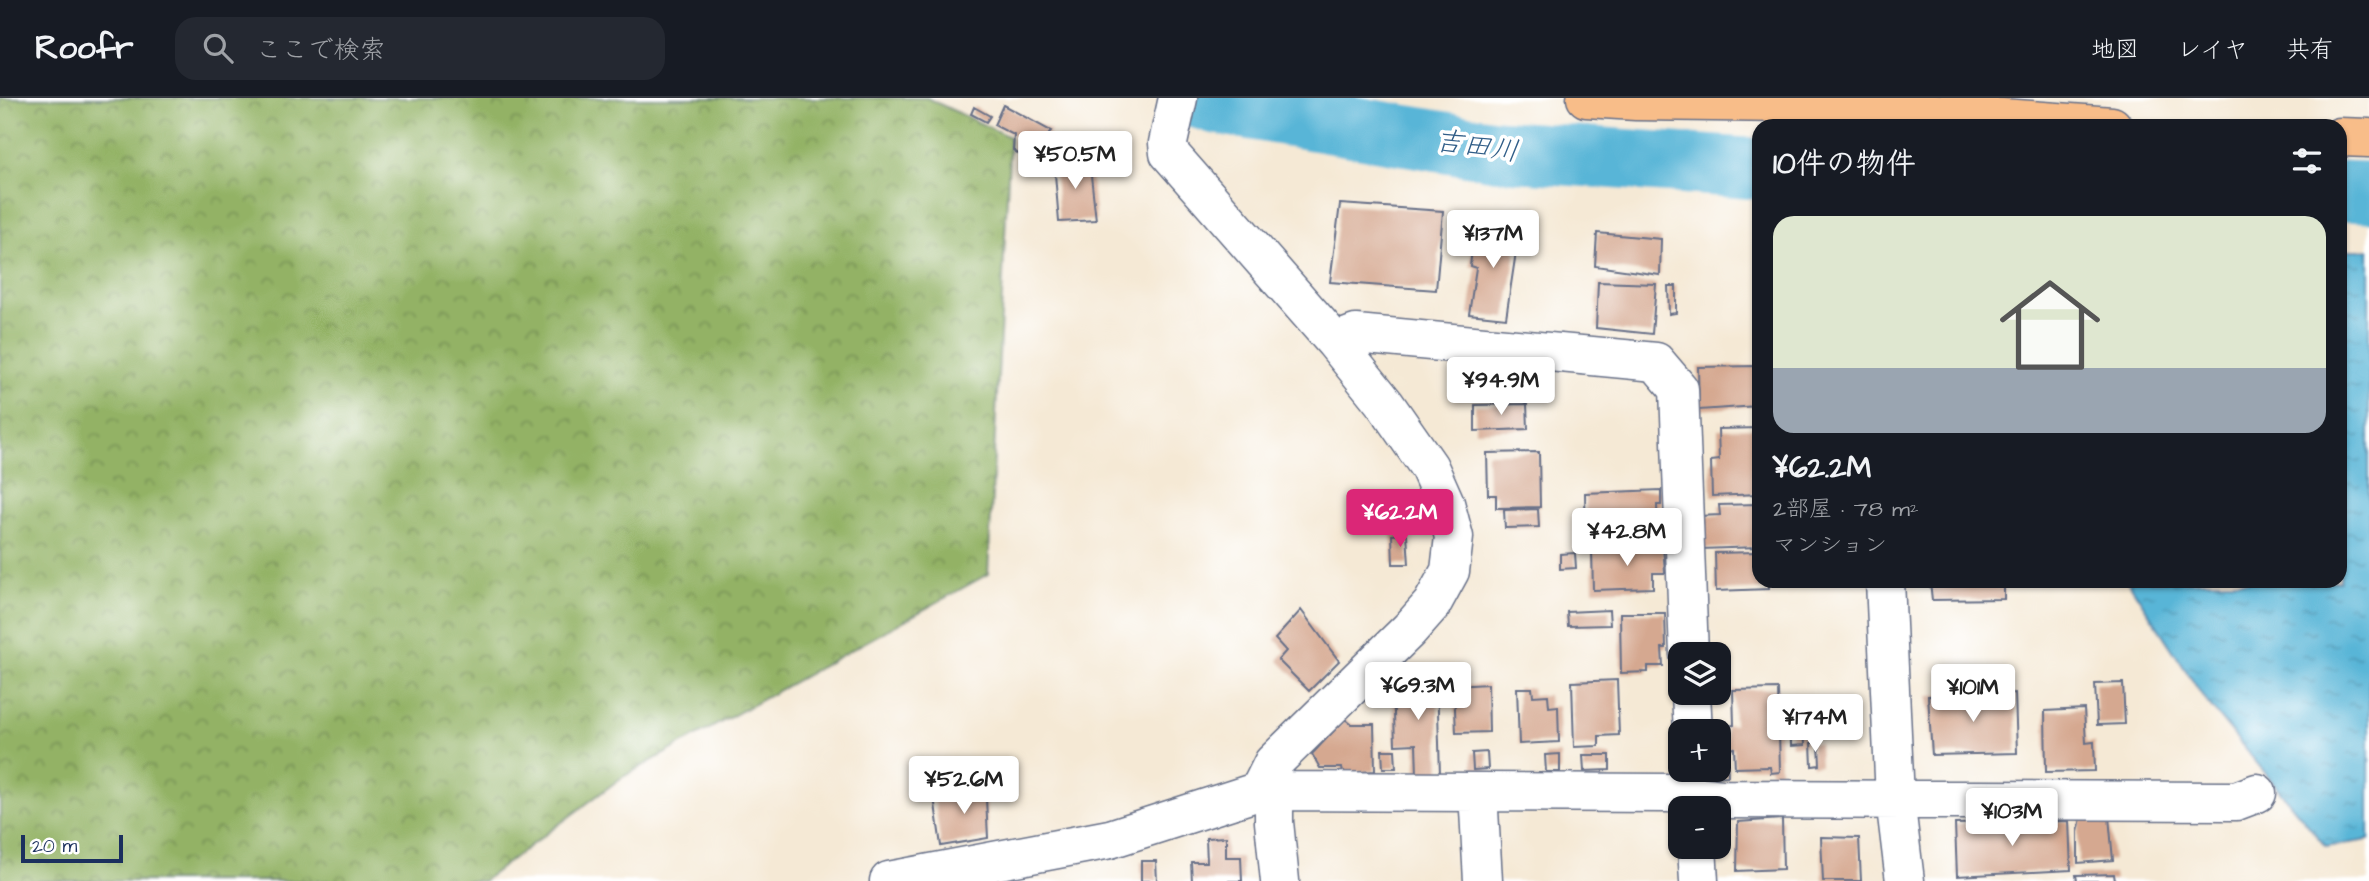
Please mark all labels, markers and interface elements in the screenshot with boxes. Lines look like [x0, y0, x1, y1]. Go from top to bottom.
search box [175, 17, 665, 80]
text: Roofr [35, 25, 133, 71]
icon: search [199, 29, 237, 67]
text: ここで検索 [255, 32, 385, 68]
text: 地図 [2091, 33, 2139, 67]
text: レイヤ [2177, 33, 2248, 67]
text: 共有 [2286, 33, 2334, 67]
water label: 吉田川 [1432, 121, 1521, 172]
pin: ¥50.5M [1018, 132, 1132, 191]
text: ¥50.5M [1034, 138, 1116, 170]
icon: filters [2288, 142, 2326, 180]
text: 10件の物件 [1773, 143, 1916, 185]
pin: ¥137M [1444, 211, 1542, 270]
text: ¥137M [1463, 217, 1523, 249]
icon: home [1987, 262, 2113, 388]
pin: ¥94.9M [1444, 358, 1558, 417]
text: ¥94.9M [1463, 364, 1539, 396]
text: ¥62.2M [1773, 447, 1871, 489]
pin: ¥62.2M [1343, 490, 1457, 549]
text: 2部屋 · 78 m² [1773, 493, 1919, 525]
text: ¥62.2M [1362, 496, 1438, 528]
pin: ¥42.8M [1570, 508, 1684, 568]
text: ¥42.8M [1588, 515, 1666, 547]
text: マンション [1773, 529, 1887, 561]
map controls [1668, 642, 1731, 859]
button: layers [1668, 642, 1731, 705]
pin: ¥69.3M [1361, 662, 1475, 722]
pin: ¥101M [1924, 664, 2022, 724]
text: ¥69.3M [1381, 669, 1455, 701]
text: ¥101M [1947, 671, 1999, 703]
pin: ¥174M [1766, 694, 1864, 754]
text: ¥174M [1783, 701, 1847, 733]
button: + [1668, 719, 1731, 782]
pin: ¥52.6M [907, 756, 1021, 816]
text: ¥52.6M [925, 763, 1003, 795]
pin: ¥103M [1963, 788, 2061, 848]
text: ¥103M [1982, 795, 2042, 827]
button: − [1668, 796, 1731, 859]
scale bar [21, 832, 122, 864]
text: 20 m [32, 833, 77, 860]

